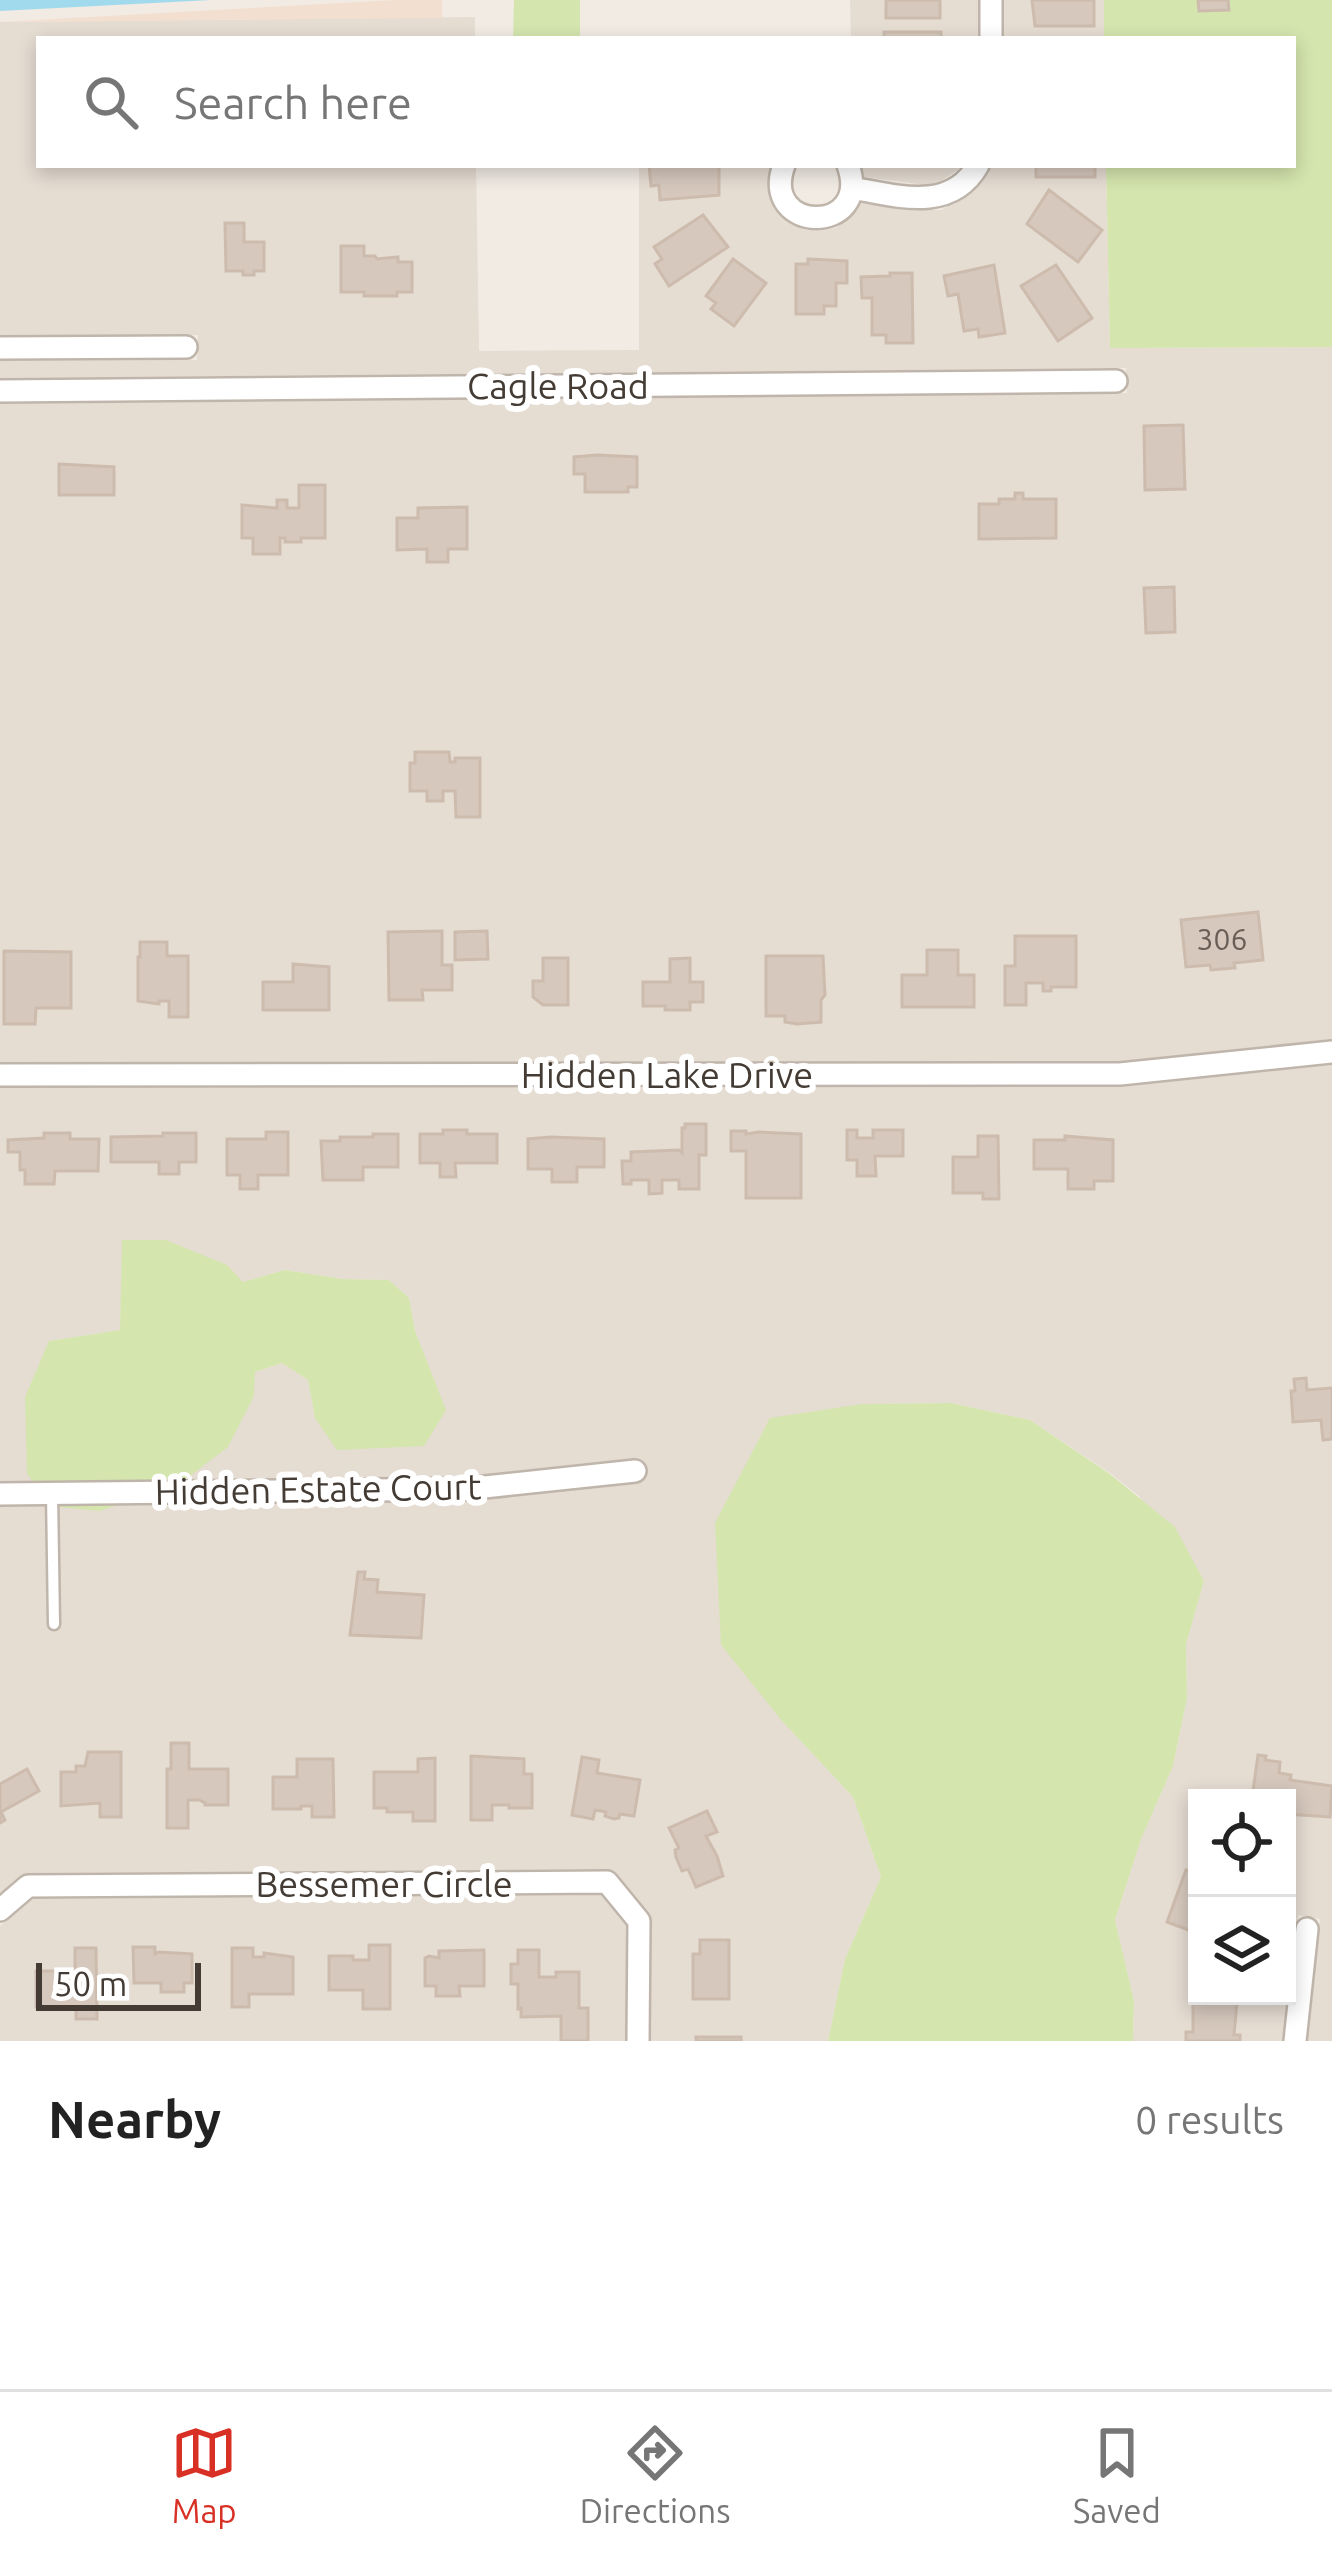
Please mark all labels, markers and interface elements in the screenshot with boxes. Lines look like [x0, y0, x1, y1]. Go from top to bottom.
search box [36, 36, 1296, 168]
icon: search [78, 69, 144, 135]
text: Search here [174, 77, 412, 128]
street label: Cagle Road [467, 365, 649, 406]
house number: 306 [1197, 922, 1247, 956]
street label: Hidden Lake Drive [521, 1054, 813, 1095]
street label: Hidden Estate Court [154, 1465, 482, 1512]
map controls [1188, 1789, 1296, 2005]
button: locate [1188, 1789, 1296, 1897]
street label: Bessemer Circle [255, 1863, 513, 1904]
button: layers [1188, 1897, 1296, 2005]
scale bar [36, 1957, 201, 2010]
text: 50 m [54, 1965, 127, 2002]
text: Nearby [48, 2090, 221, 2148]
text: 0 results [1135, 2098, 1284, 2141]
tab: Map [171, 2420, 237, 2529]
tab: Directions [580, 2420, 730, 2529]
tab: Saved [1073, 2420, 1161, 2529]

